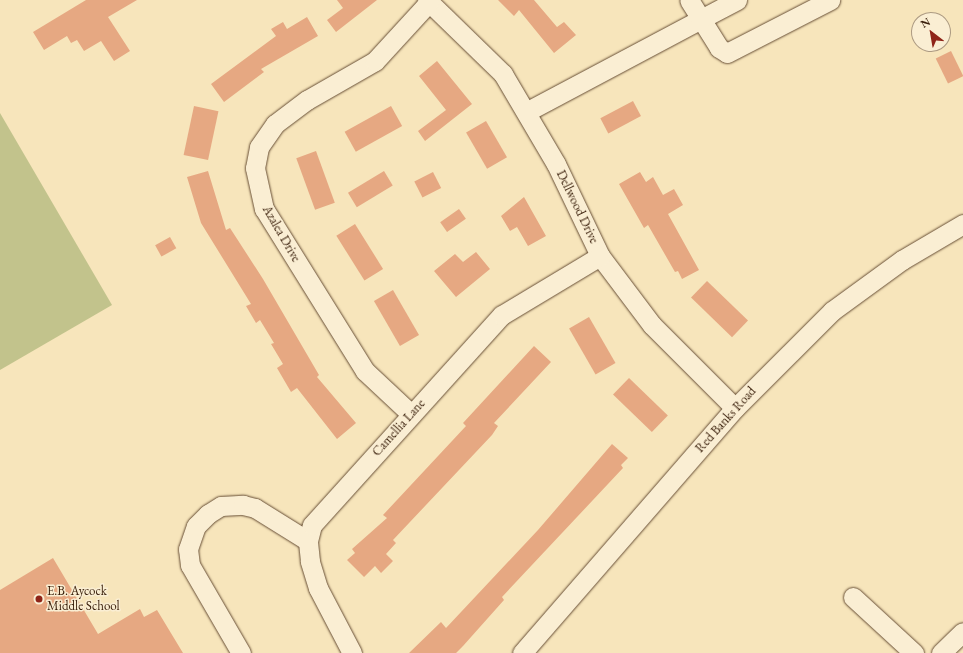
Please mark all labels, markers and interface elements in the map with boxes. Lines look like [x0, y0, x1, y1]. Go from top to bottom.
north arrow [911, 12, 951, 52]
text: N [918, 14, 933, 31]
street label: Dellwood Drive [553, 168, 601, 246]
street label: Azalea Drive [259, 203, 303, 265]
street label: Red Banks Road [692, 384, 760, 456]
street label: Camellia Lane [369, 396, 429, 460]
place label: E.B. Aycock Middle School [47, 584, 120, 615]
marker: E.B. Aycock Middle School [34, 594, 44, 604]

